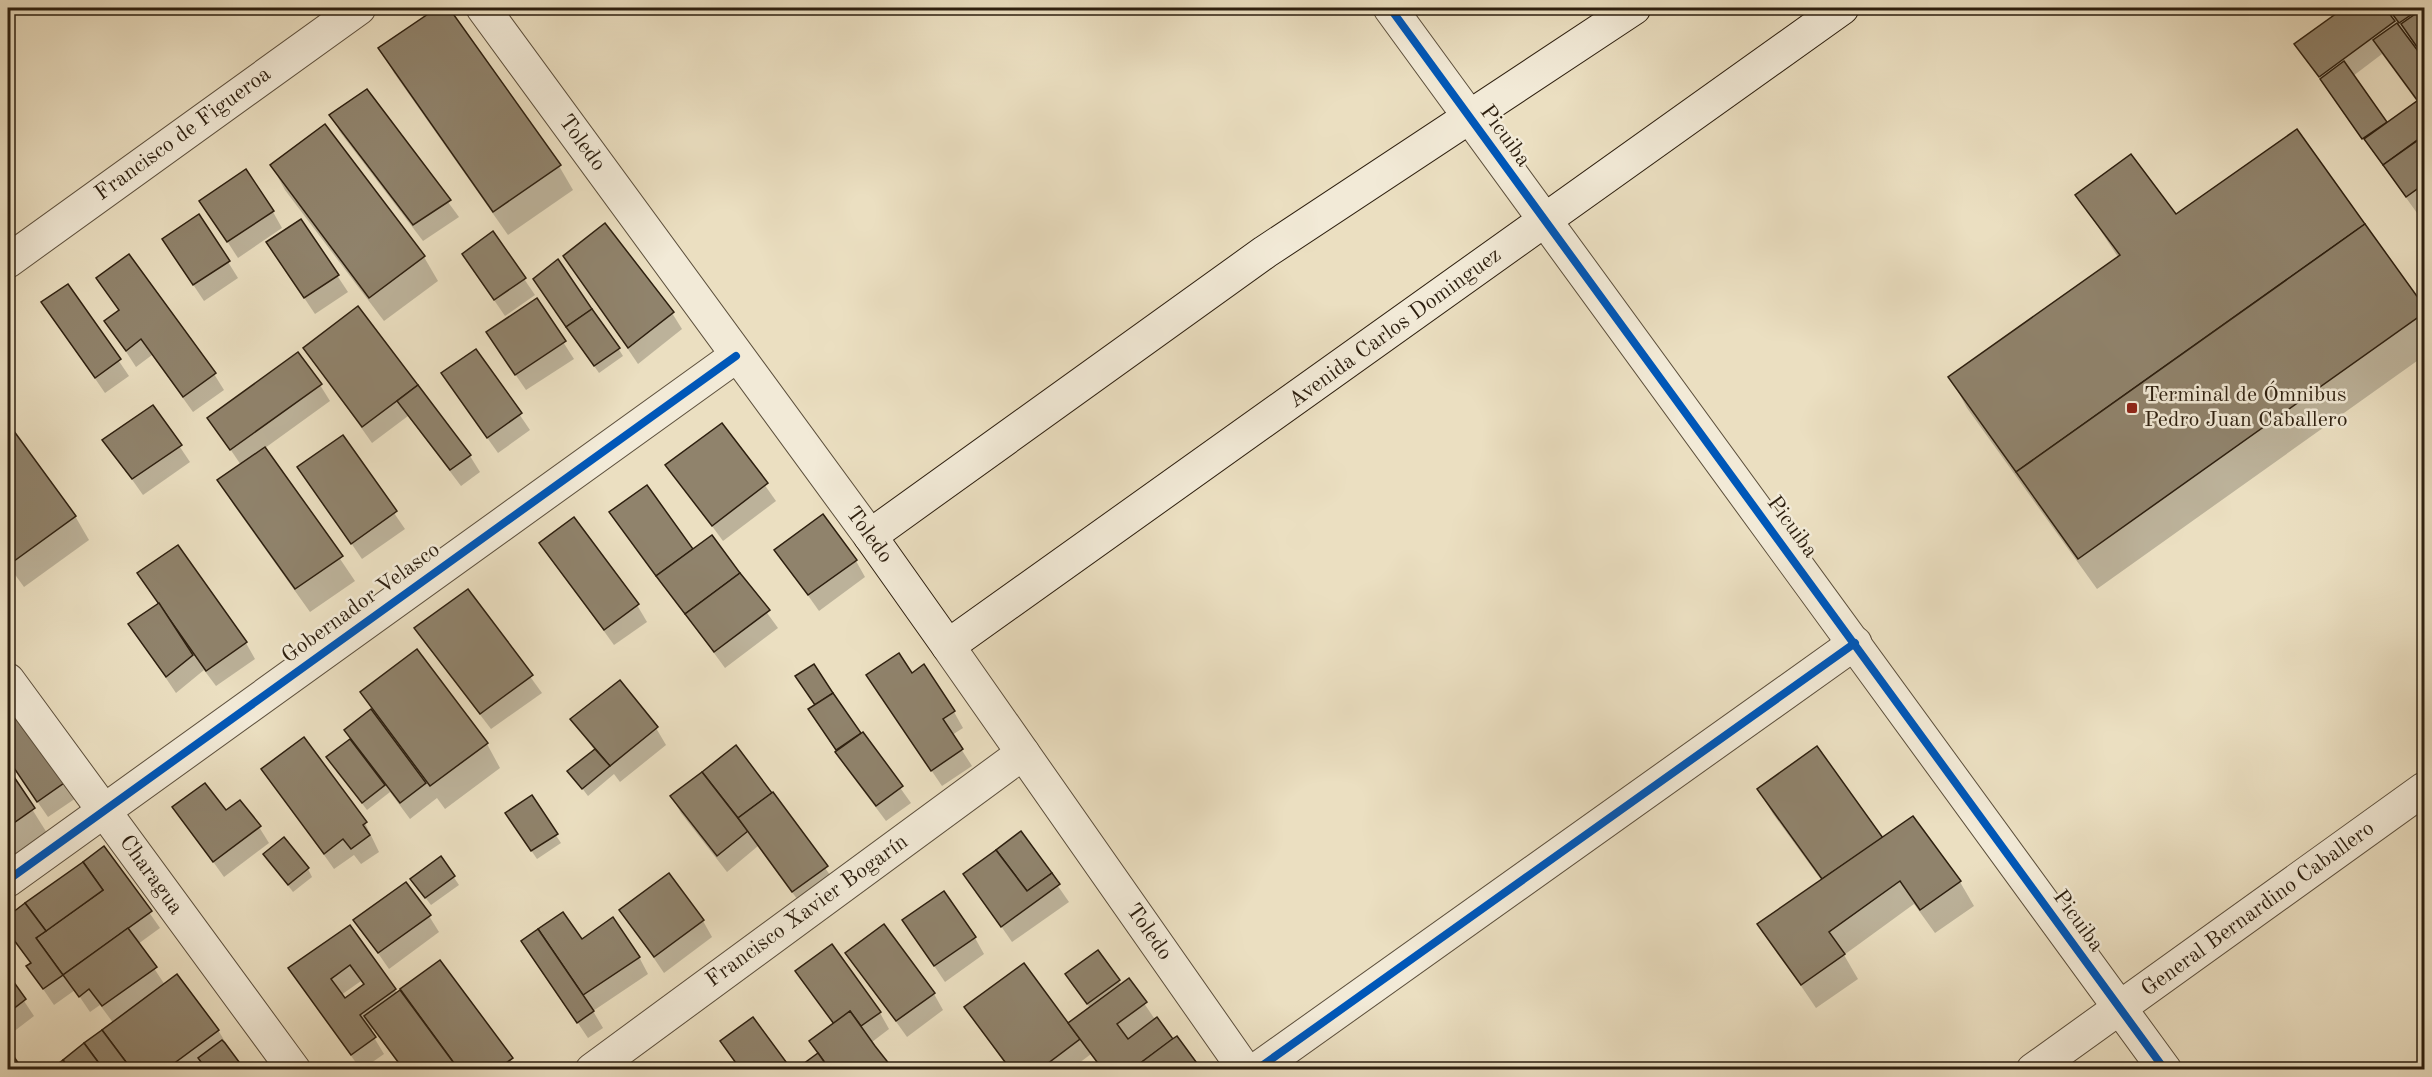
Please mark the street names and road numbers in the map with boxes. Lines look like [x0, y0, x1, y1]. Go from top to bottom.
street label: Francisco de Figueroa [91, 63, 275, 205]
street label: Picuiba [1475, 101, 1535, 171]
street label: Toledo [554, 111, 610, 175]
street label: Avenida Carlos Dominguez [1285, 244, 1505, 412]
street label: Picuiba [1762, 492, 1822, 562]
street label: Toledo [841, 503, 897, 567]
street label: Gobernador Velasco [278, 538, 444, 668]
street label: General Bernardino Caballero [2137, 817, 2379, 1001]
street label: Francisco Xavier Bogarín [702, 830, 912, 992]
street label: Charagua [115, 831, 187, 919]
street label: Picuiba [2048, 886, 2108, 956]
street label: Toledo [1122, 900, 1176, 964]

